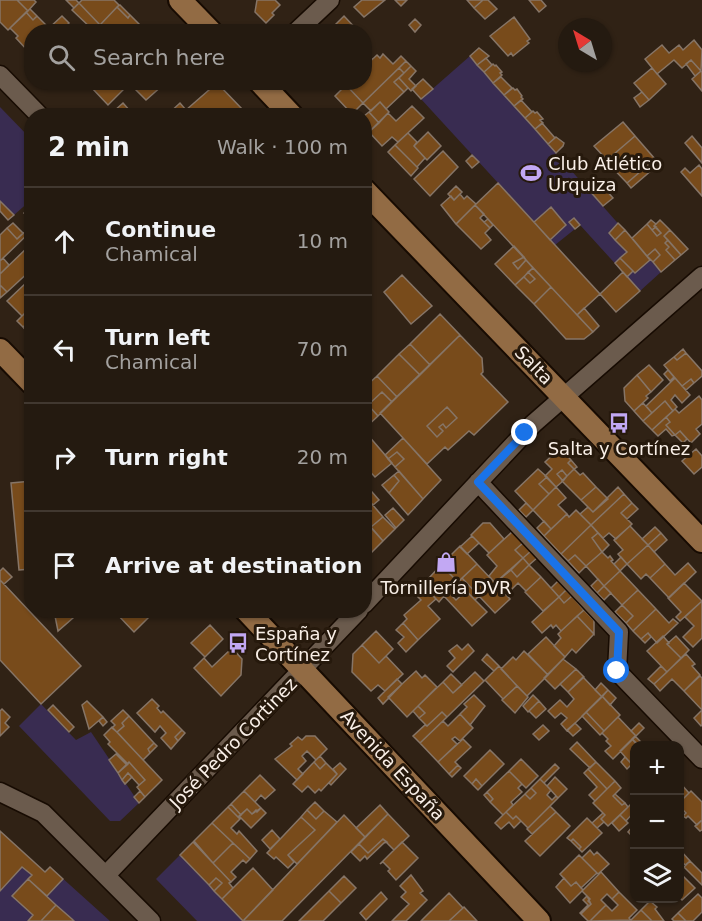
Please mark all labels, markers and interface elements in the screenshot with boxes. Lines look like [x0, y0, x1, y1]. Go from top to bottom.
north arrow [558, 18, 612, 72]
search box [24, 24, 372, 90]
icon: search [45, 41, 78, 74]
text: Search here [93, 45, 225, 70]
text: 2 min [48, 132, 130, 162]
text: Walk · 100 m [217, 135, 348, 159]
place label: Club Atlético Urquiza [548, 153, 662, 195]
sports icon: Club Atlético Urquiza [519, 161, 543, 185]
text: Continue [105, 217, 216, 242]
icon: ahead [48, 225, 81, 258]
text: 10 m [297, 229, 348, 253]
text: Chamical [105, 242, 198, 266]
text: Turn left [105, 325, 210, 350]
icon: left [48, 333, 81, 366]
text: 70 m [297, 337, 348, 361]
street label: Salta [511, 341, 557, 389]
text: Chamical [105, 350, 198, 374]
bus stop icon: Salta y Cortínez [607, 411, 631, 435]
route end [511, 419, 537, 445]
place label: Salta y Cortínez [548, 438, 690, 459]
icon: right [48, 441, 81, 474]
text: Turn right [105, 445, 228, 470]
text: 20 m [297, 445, 348, 469]
icon: arrive [48, 549, 81, 582]
shop icon: Tornillería DVR [434, 550, 458, 574]
text: Arrive at destination [105, 553, 362, 578]
place label: Tornillería DVR [379, 577, 512, 598]
place label: España y Cortínez [255, 623, 337, 665]
bus stop icon: España y Cortínez [226, 631, 250, 655]
route start [603, 657, 629, 683]
street label: José Pedro Cortinez [164, 673, 301, 814]
street label: Avenida España [336, 705, 450, 825]
map controls [630, 741, 684, 903]
button: + [630, 741, 684, 795]
button: − [630, 795, 684, 849]
button: layers [630, 849, 684, 903]

